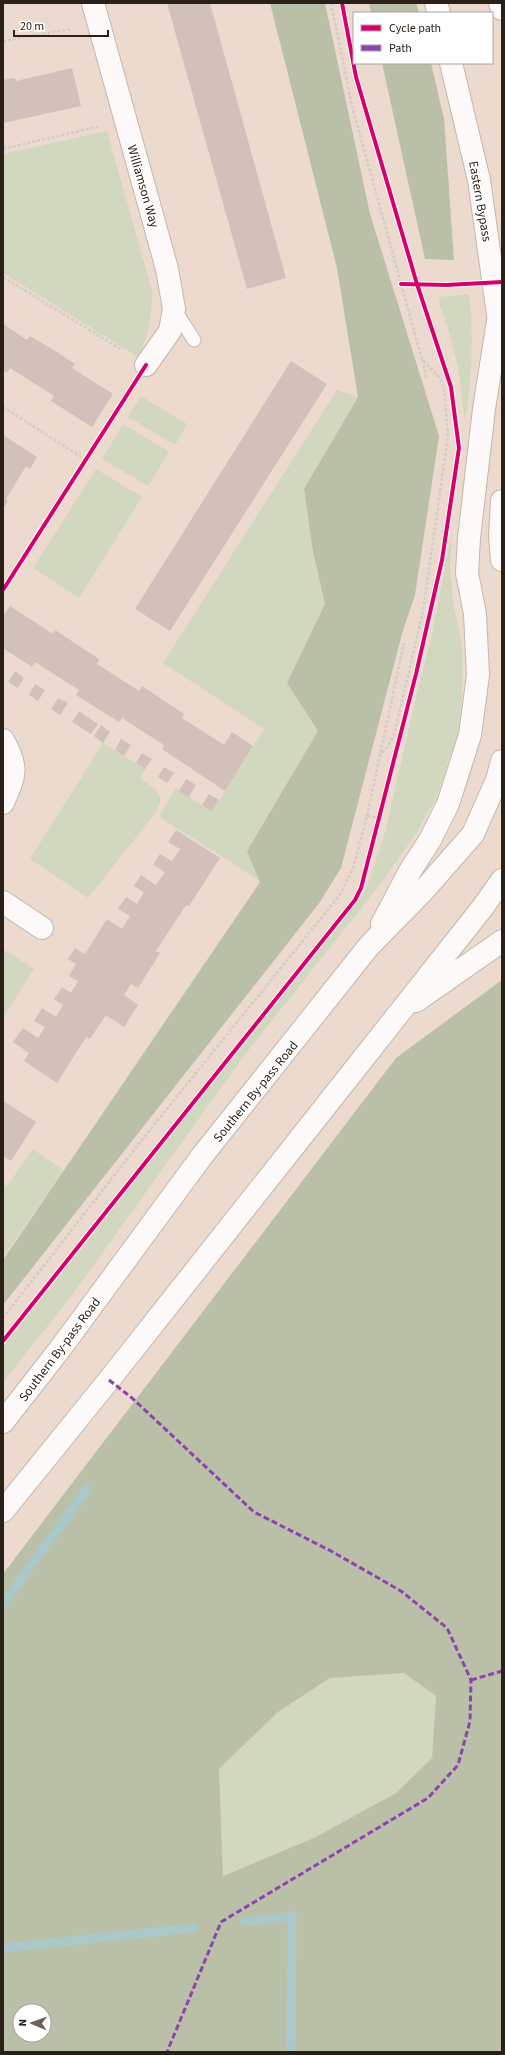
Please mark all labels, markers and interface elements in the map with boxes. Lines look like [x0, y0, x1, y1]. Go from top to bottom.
scale bar [14, 12, 108, 38]
legend [353, 12, 493, 64]
text: 20 m [20, 18, 44, 35]
text: Cycle path [389, 20, 441, 37]
text: Path [389, 40, 412, 57]
street label: Williamson Way [123, 143, 163, 230]
street label: Eastern Bypass [464, 159, 496, 243]
street label: Southern By-pass Road [209, 1037, 302, 1146]
street label: Southern By-pass Road [15, 1294, 105, 1405]
north arrow [12, 2003, 52, 2043]
text: N [15, 2019, 30, 2027]

